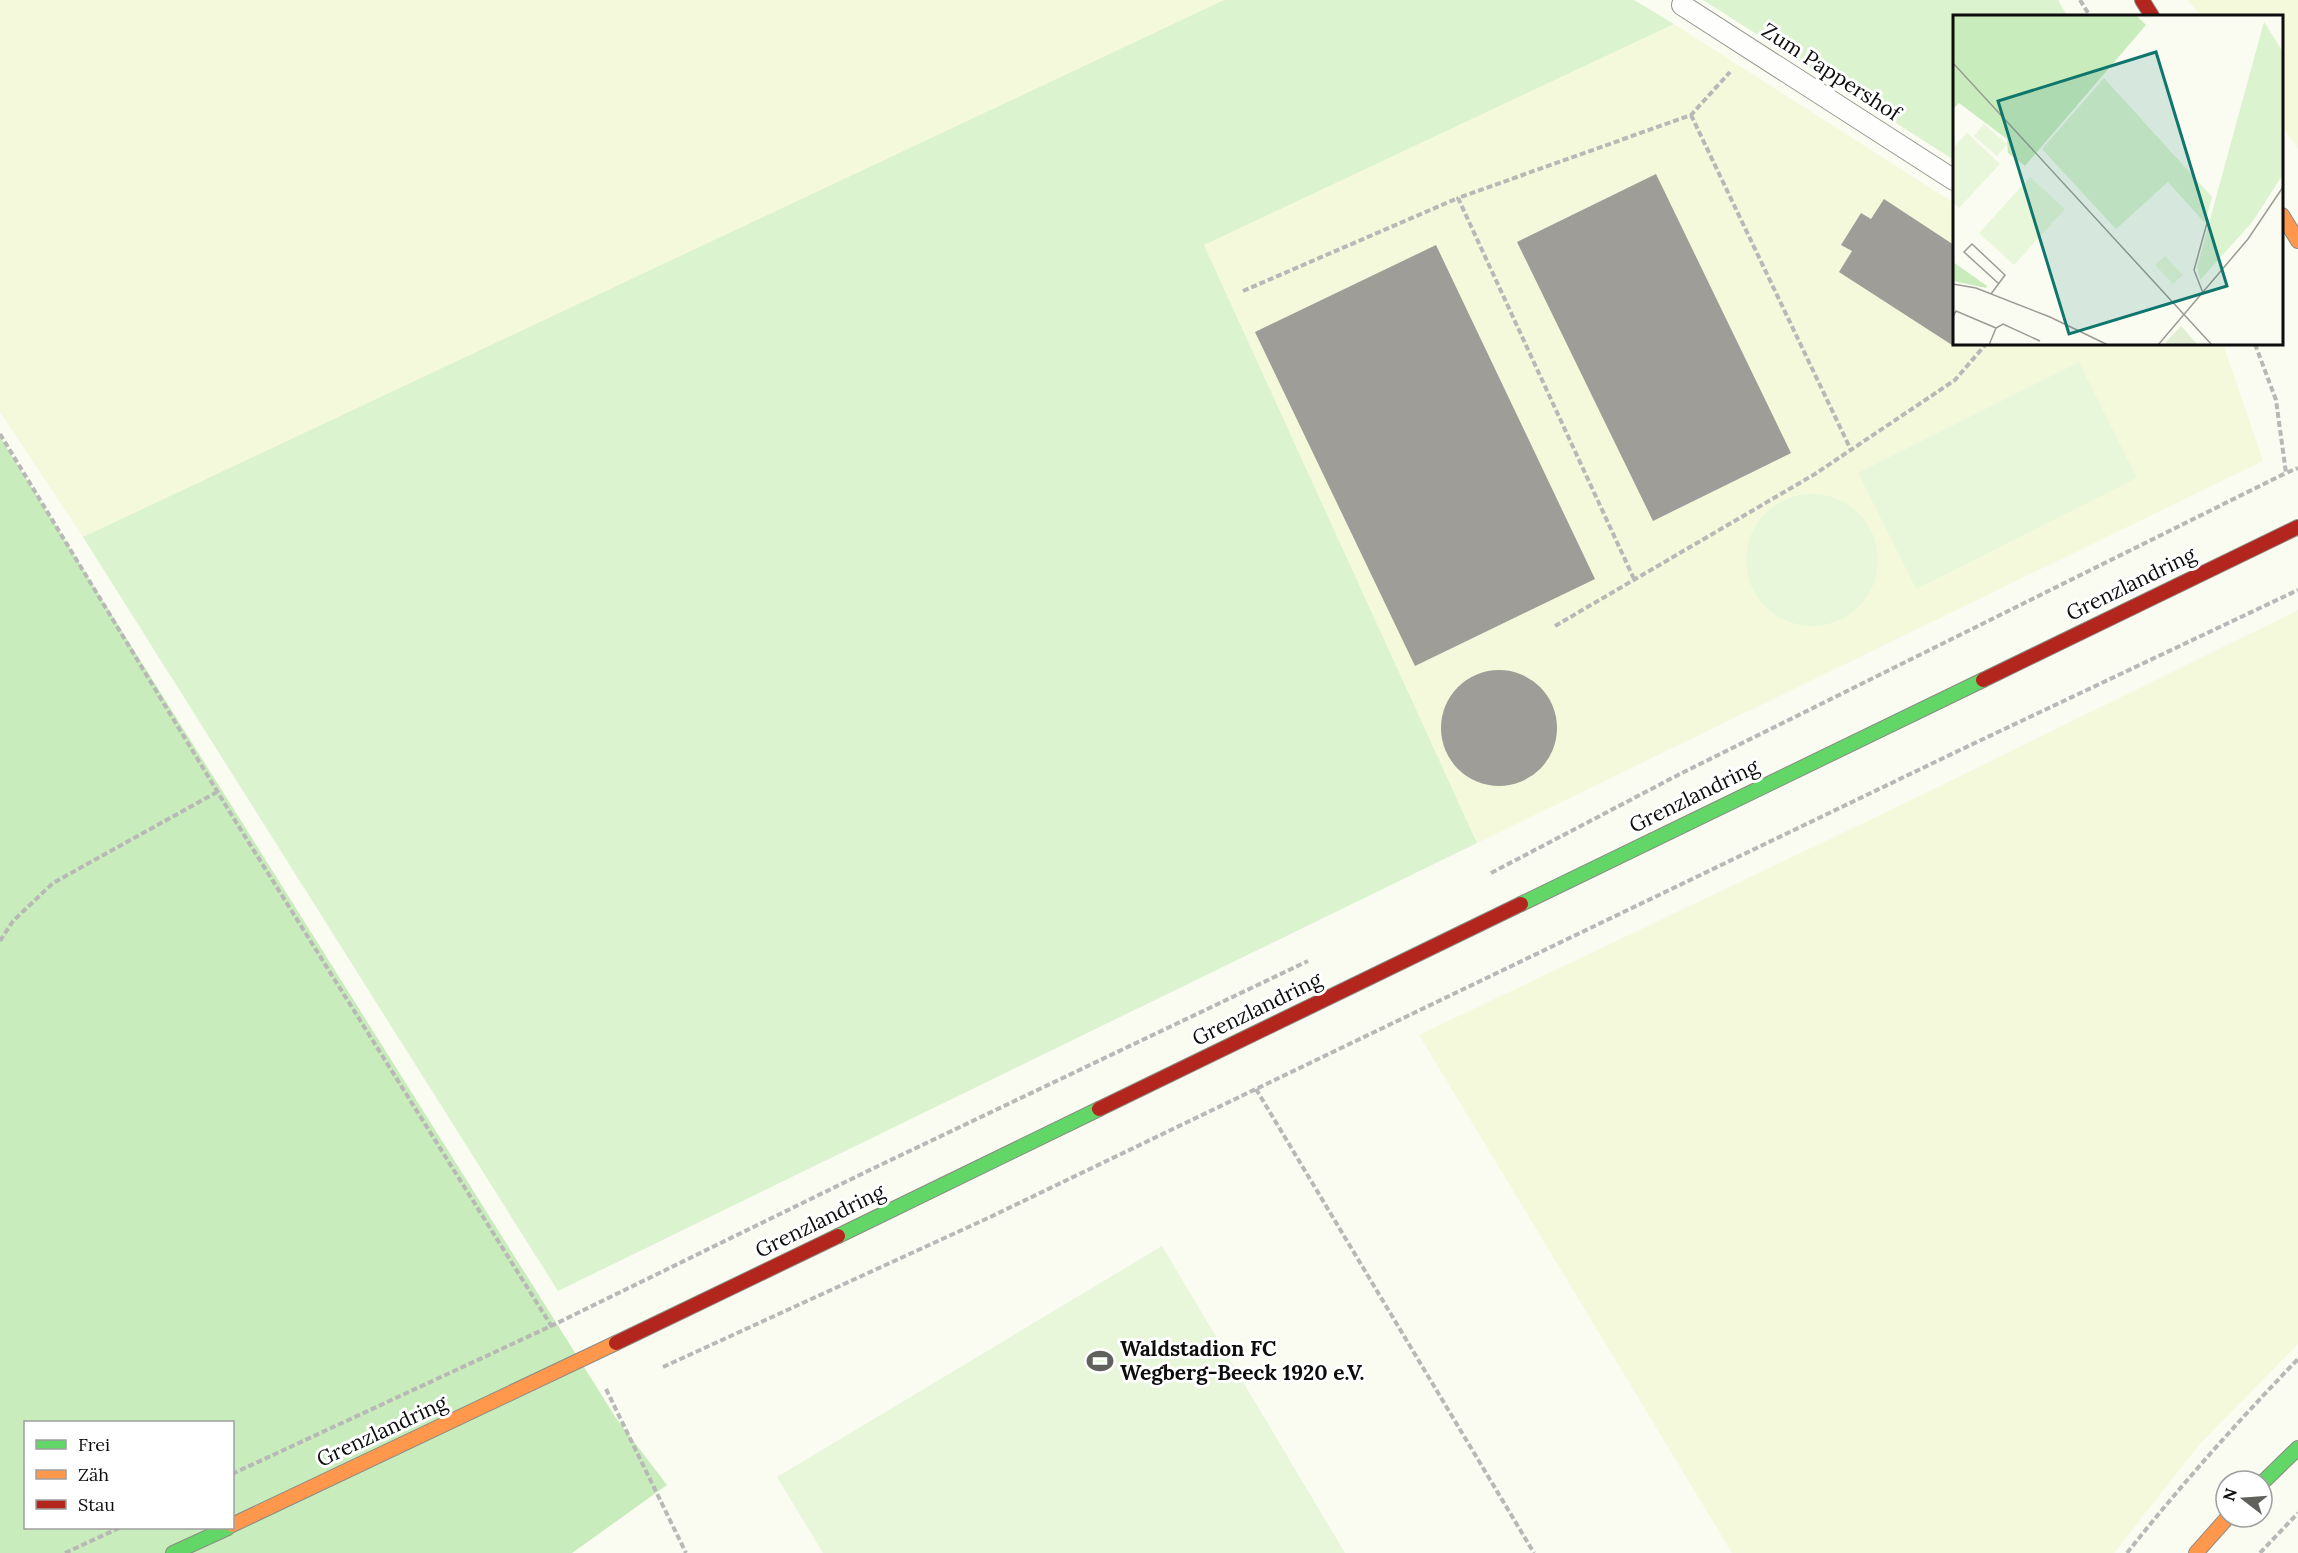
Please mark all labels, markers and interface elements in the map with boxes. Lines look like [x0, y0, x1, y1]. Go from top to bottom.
inset map [1953, 15, 2283, 345]
street label: Zum Pappershof [1757, 17, 1907, 128]
street label: Grenzlandring [2061, 540, 2200, 627]
street label: Grenzlandring [1624, 752, 1763, 839]
street label: Grenzlandring [1187, 965, 1326, 1052]
street label: Grenzlandring [750, 1177, 889, 1264]
place label: Waldstadion FC Wegberg-Beeck 1920 e.V. [1120, 1335, 1364, 1386]
sports icon: Waldstadion FC Wegberg-Beeck 1920 e.V. [1085, 1346, 1115, 1376]
street label: Grenzlandring [312, 1388, 452, 1473]
legend [24, 1421, 234, 1529]
text: Frei [78, 1433, 110, 1456]
text: Zäh [78, 1463, 109, 1486]
north arrow [2214, 1469, 2274, 1529]
text: N [2218, 1486, 2241, 1503]
text: Stau [78, 1493, 115, 1516]

